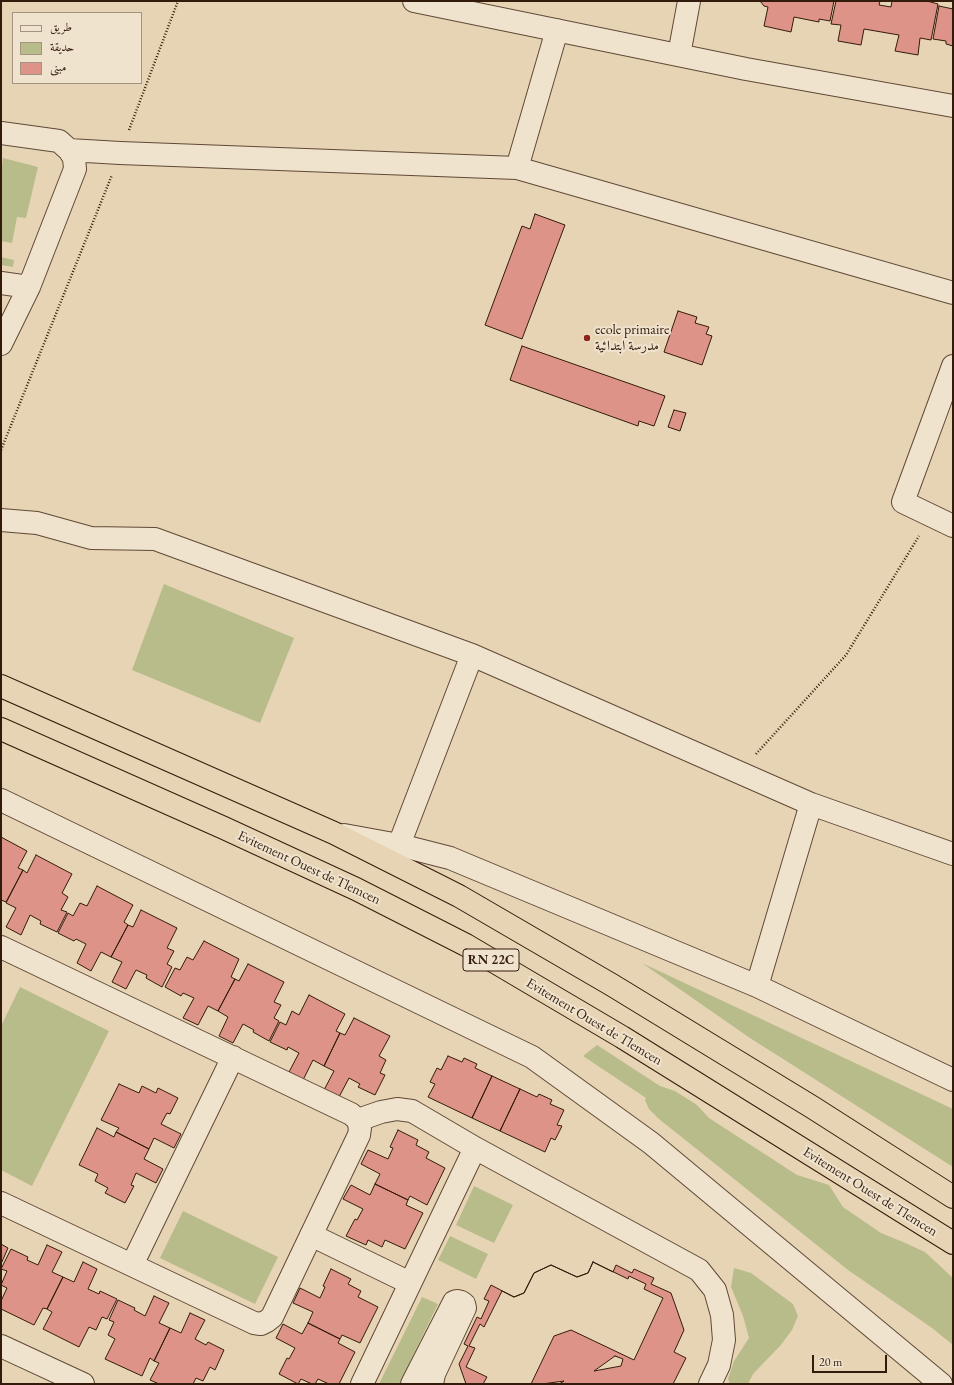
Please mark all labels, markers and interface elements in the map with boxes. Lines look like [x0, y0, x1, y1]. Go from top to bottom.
legend [12, 12, 142, 84]
text: طريق [50, 19, 72, 35]
text: حديقة [50, 39, 74, 55]
text: مبنى [50, 59, 66, 75]
place label: ecole primaire مدرسة ابتدائية [595, 322, 669, 354]
marker: ecole primaire مدرسة ابتدائية [582, 333, 592, 343]
street label: Evitement Ouest de Tlemcen [235, 827, 383, 909]
road number: RN 22C [463, 949, 519, 971]
street label: Evitement Ouest de Tlemcen [523, 975, 665, 1069]
street label: Evitement Ouest de Tlemcen [799, 1144, 941, 1240]
scale bar [814, 1347, 889, 1373]
text: 20 m [819, 1354, 842, 1370]

